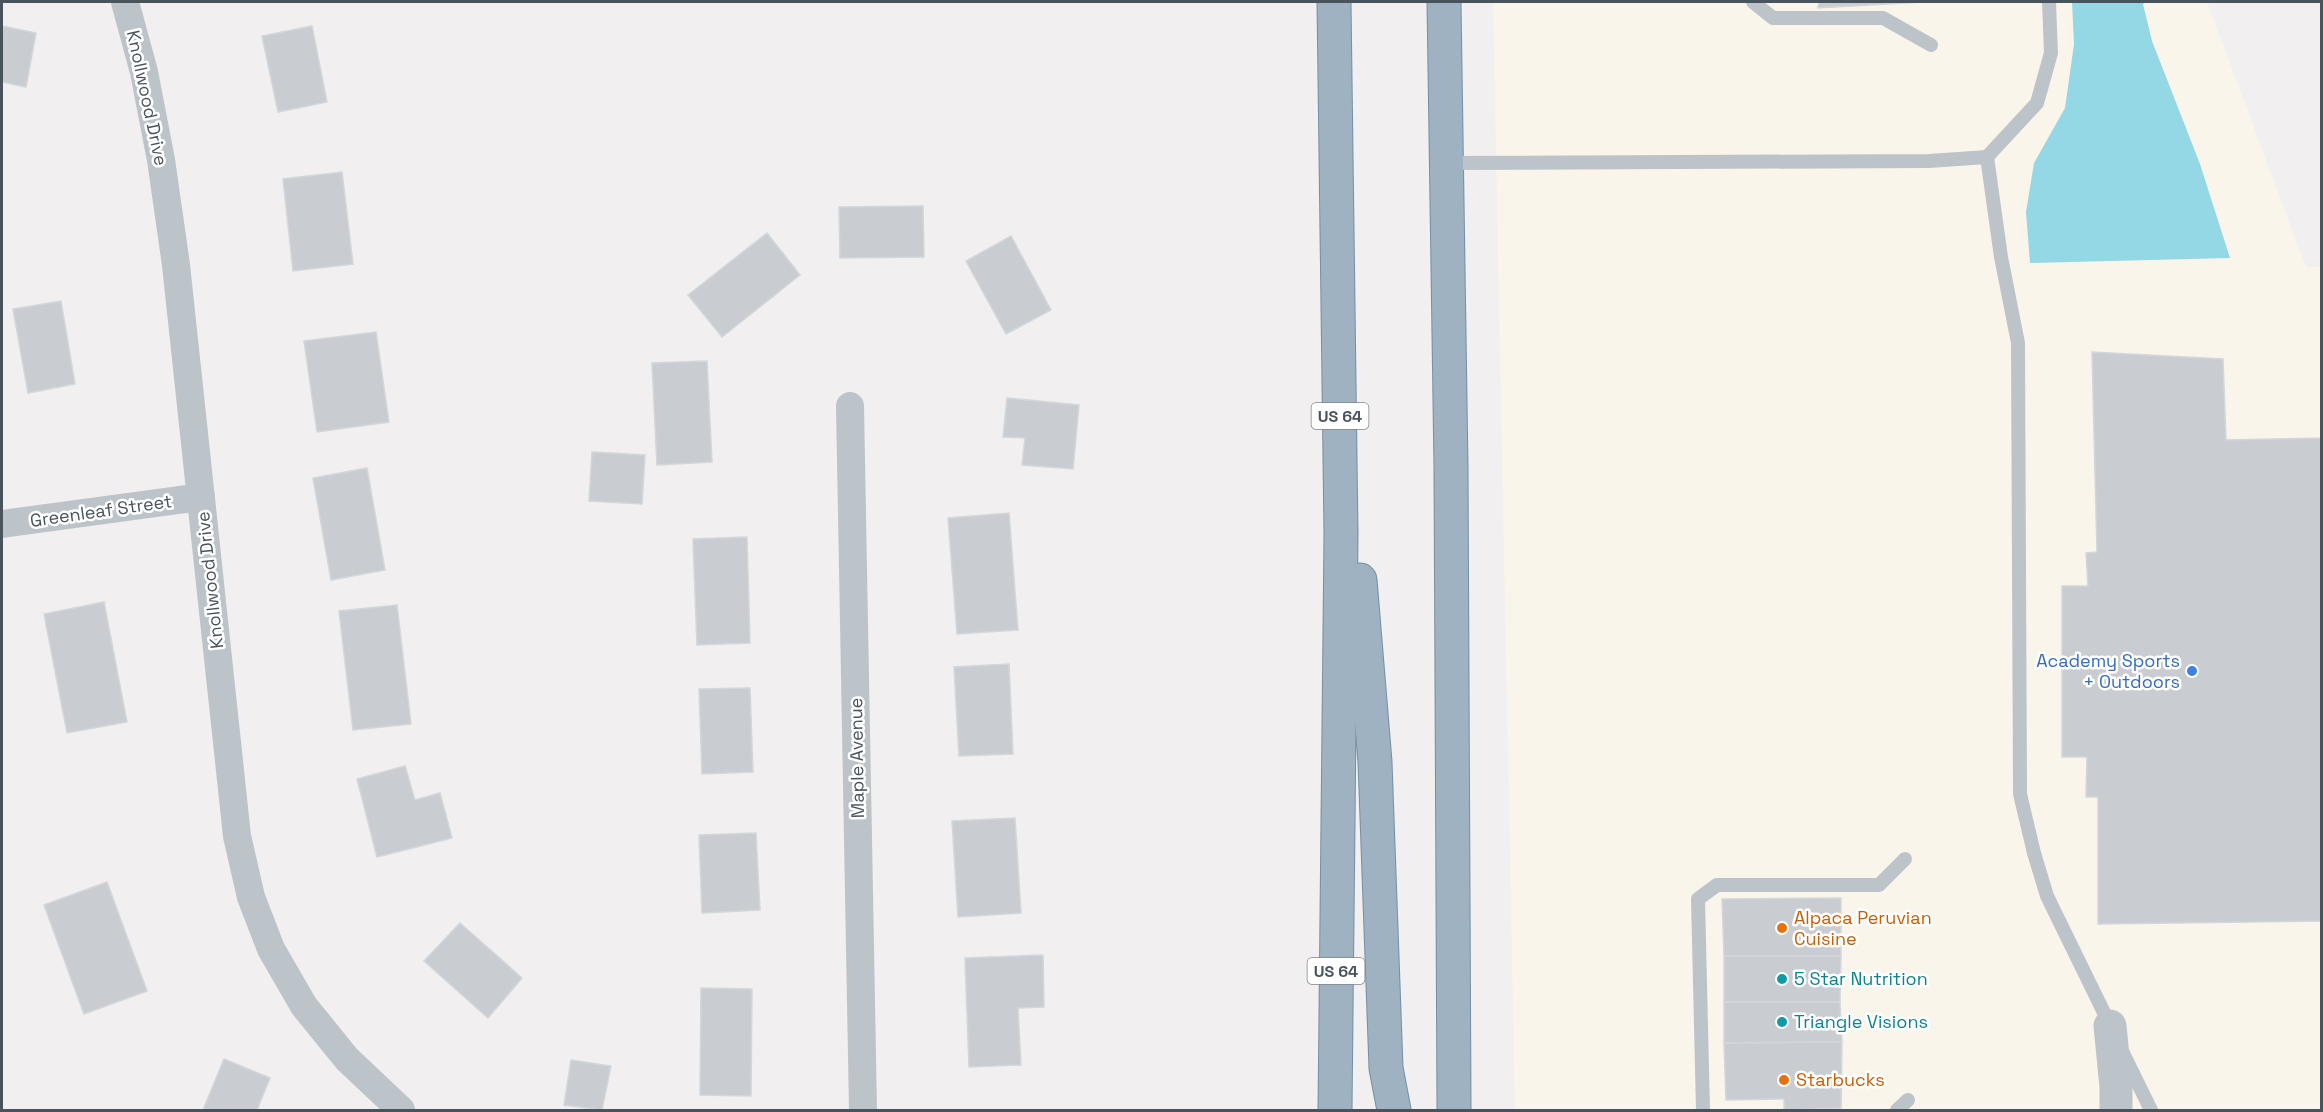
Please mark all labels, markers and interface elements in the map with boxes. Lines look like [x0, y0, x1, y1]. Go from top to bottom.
street label: Knollwood Drive [122, 28, 173, 168]
road number: US 64 [1312, 403, 1368, 429]
street label: Greenleaf Street [28, 489, 173, 532]
street label: Knollwood Drive [191, 510, 228, 650]
place label: Academy Sports + Outdoors [2036, 649, 2180, 693]
marker: Academy Sports + Outdoors [2185, 664, 2199, 678]
street label: Maple Avenue [844, 698, 869, 818]
place label: Alpaca Peruvian Cuisine [1794, 906, 1932, 950]
marker: Alpaca Peruvian Cuisine [1775, 921, 1789, 935]
road number: US 64 [1308, 958, 1364, 984]
place label: 5 Star Nutrition [1794, 967, 1928, 990]
marker: 5 Star Nutrition [1775, 972, 1789, 986]
place label: Triangle Visions [1794, 1010, 1928, 1033]
marker: Triangle Visions [1775, 1015, 1789, 1029]
place label: Starbucks [1796, 1068, 1885, 1091]
marker: Starbucks [1777, 1073, 1791, 1087]

